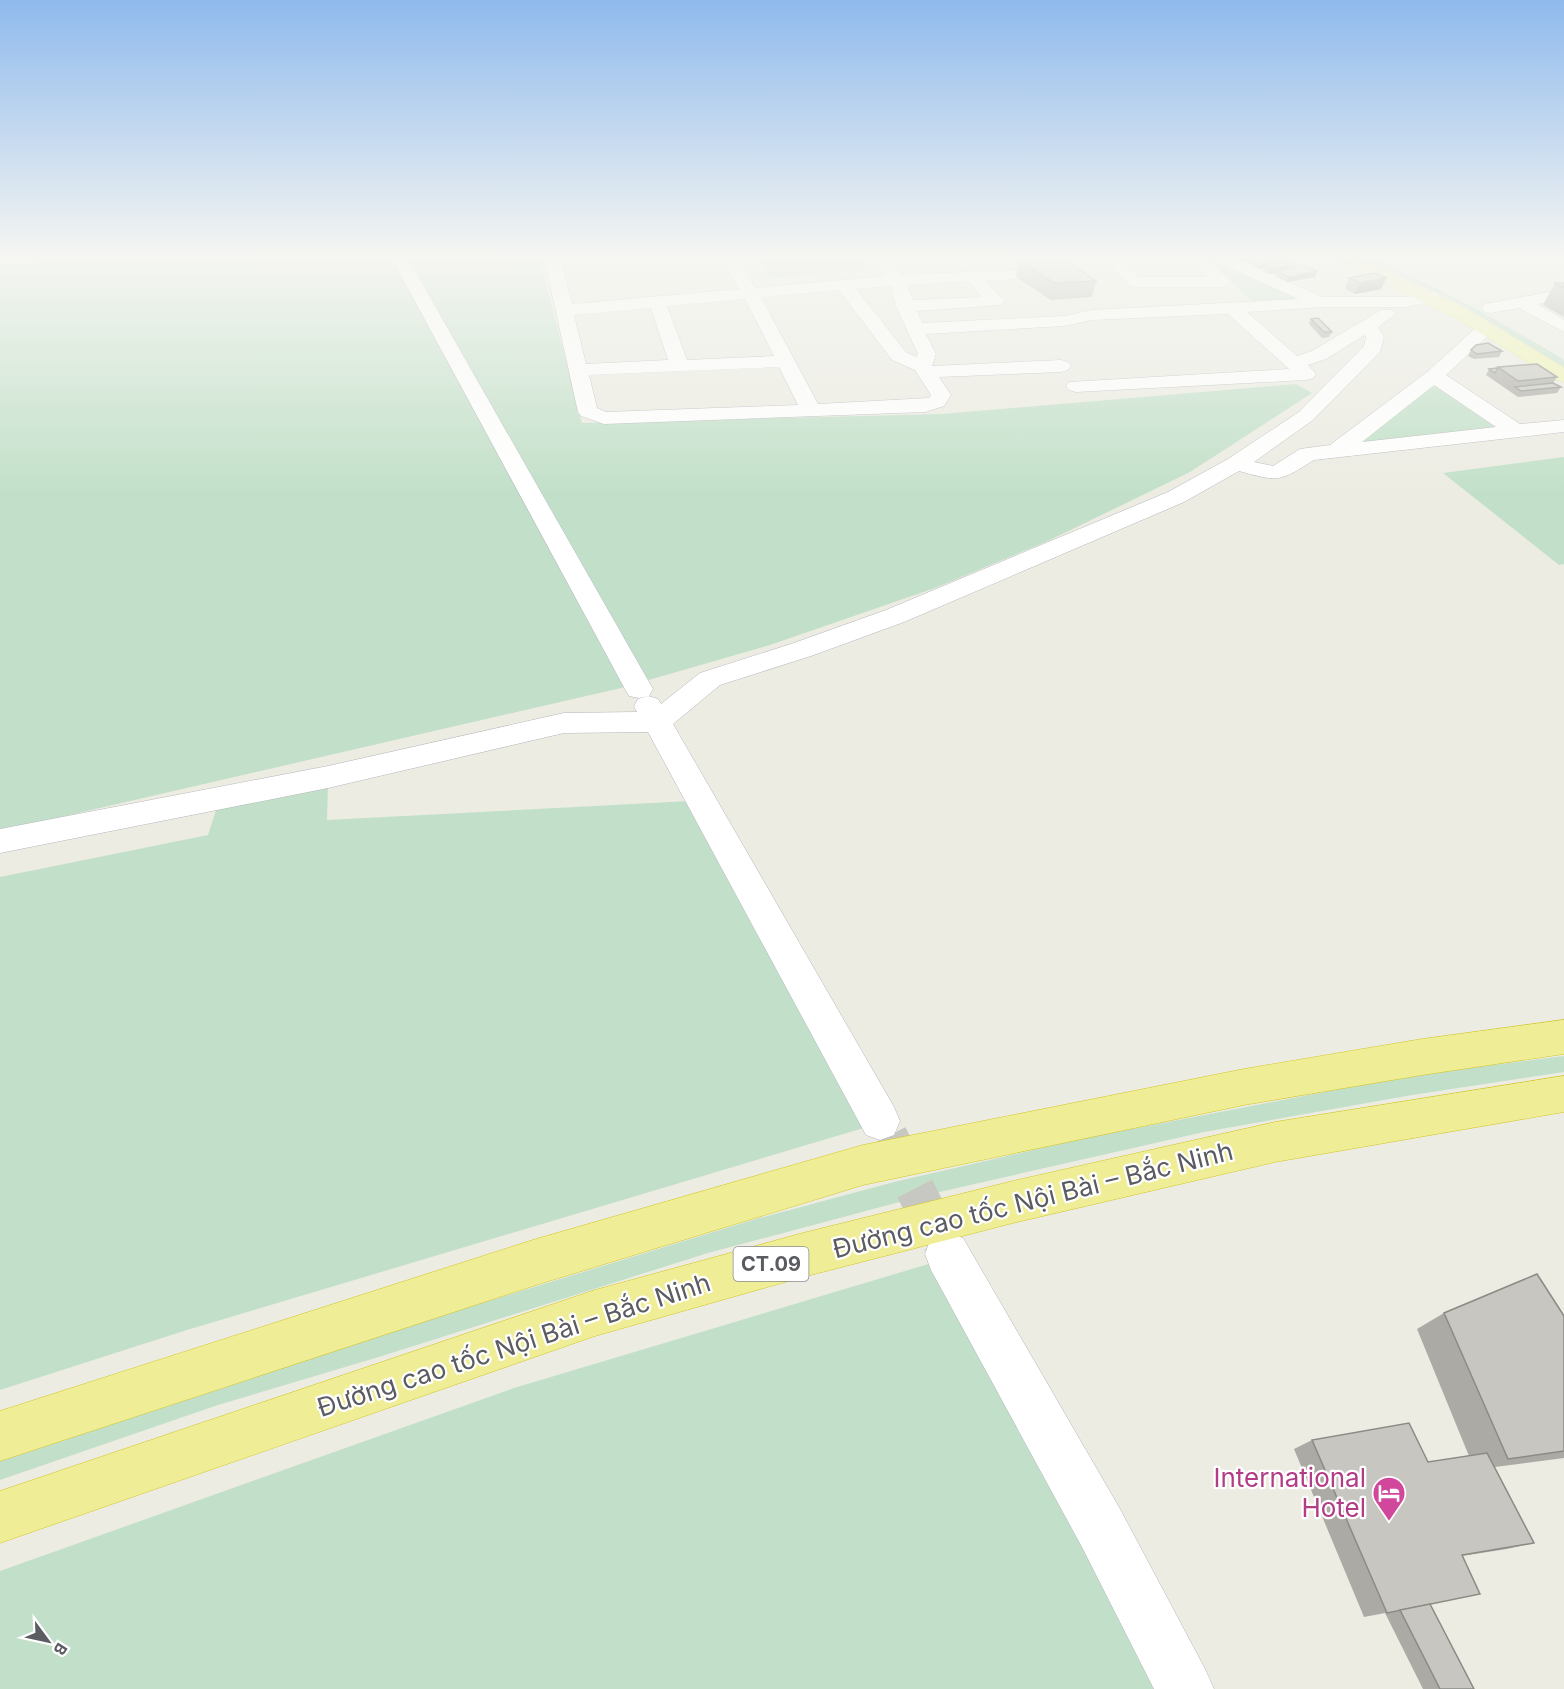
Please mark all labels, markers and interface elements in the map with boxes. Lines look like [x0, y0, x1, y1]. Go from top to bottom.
street label: Đường cao tốc Nội Bài – Bắc Ninh [830, 1135, 1236, 1264]
road number: CT.09 [734, 1247, 808, 1281]
street label: Đường cao tốc Nội Bài – Bắc Ninh [313, 1266, 714, 1423]
place label: International Hotel [1213, 1462, 1366, 1523]
hotel icon: International Hotel [1371, 1475, 1407, 1522]
north arrow [18, 1611, 78, 1671]
text: B [49, 1639, 72, 1659]

